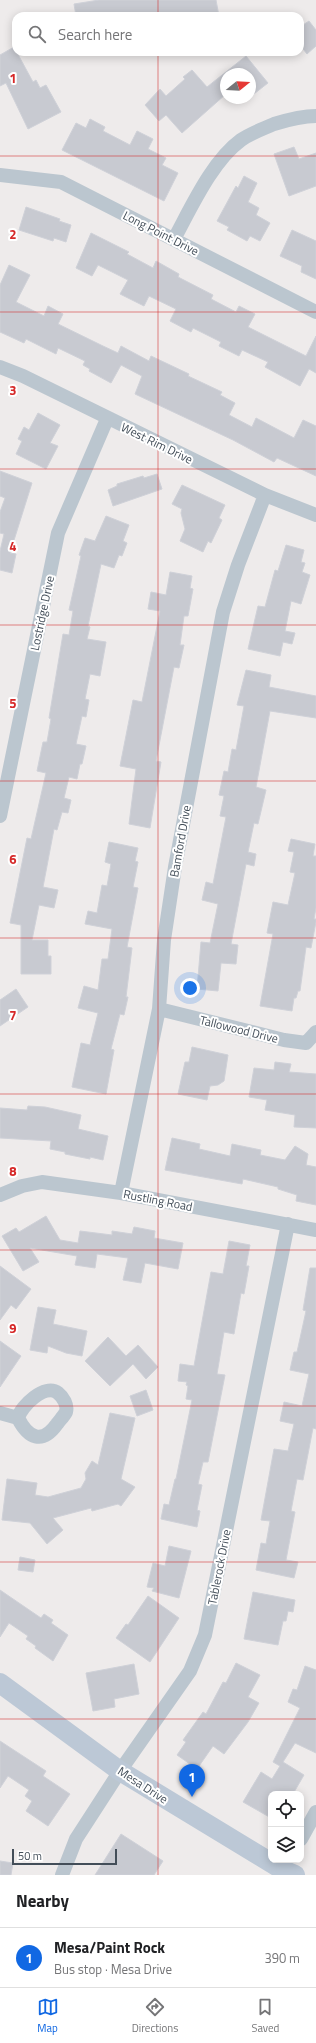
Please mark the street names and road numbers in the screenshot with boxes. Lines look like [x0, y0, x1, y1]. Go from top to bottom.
street label: Long Point Drive [120, 206, 202, 260]
street label: West Rim Drive [118, 417, 196, 469]
street label: Lostridge Drive [25, 574, 59, 652]
street label: Bamford Drive [164, 803, 196, 879]
street label: Tallowood Drive [198, 1010, 280, 1048]
street label: Rustling Road [122, 1184, 194, 1216]
street label: Tablerock Drive [202, 1528, 236, 1606]
street label: Mesa Drive [114, 1762, 172, 1808]

